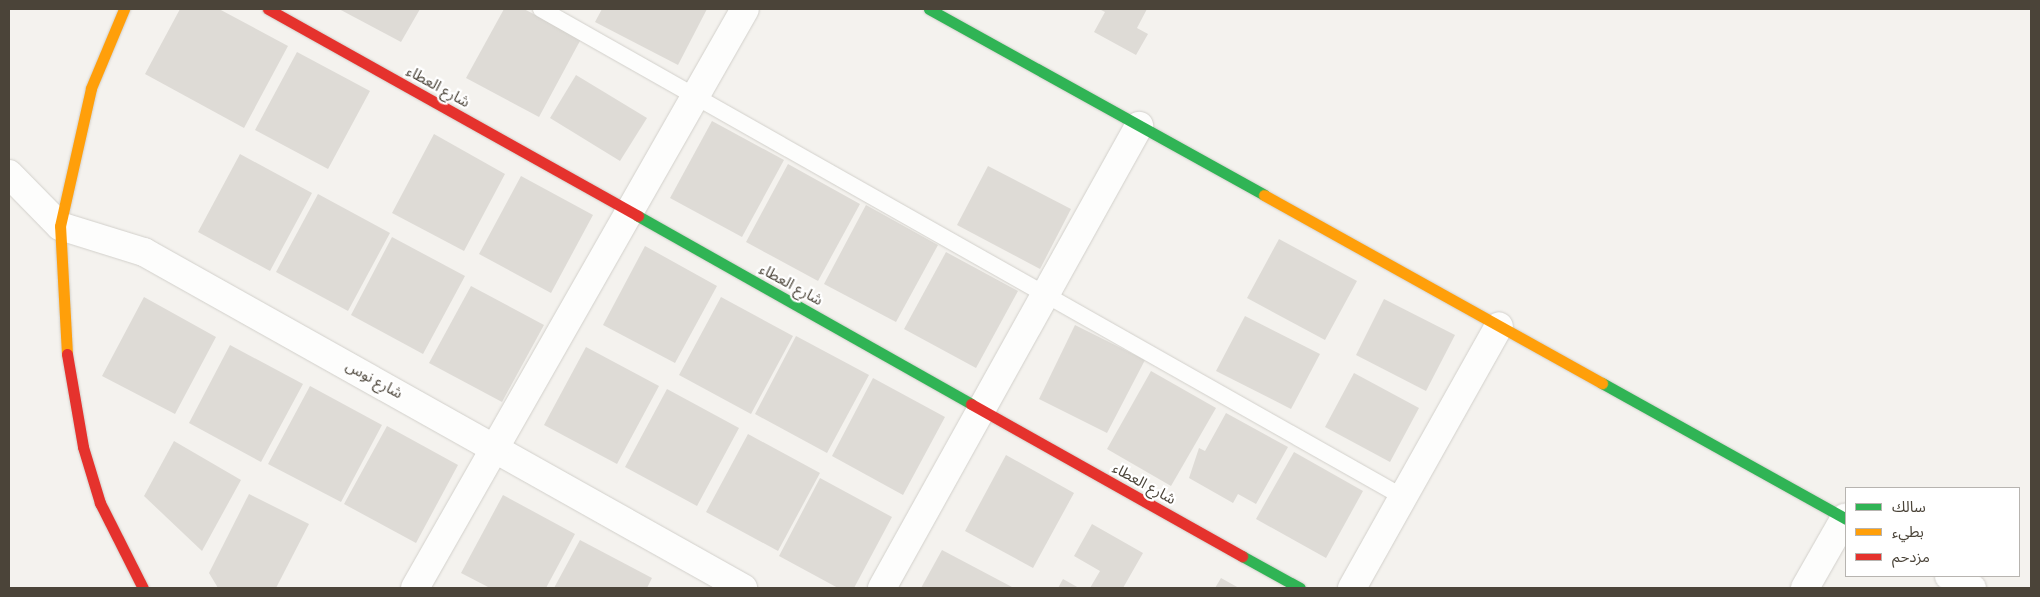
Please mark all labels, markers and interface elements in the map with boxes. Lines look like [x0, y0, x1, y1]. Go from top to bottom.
street label: شارع العطاء [403, 62, 473, 112]
street label: شارع العطاء [756, 260, 826, 310]
street label: شارع نوس [342, 357, 406, 403]
street label: شارع العطاء [1109, 459, 1179, 509]
legend [1845, 487, 2020, 577]
text: سالك [1892, 497, 1926, 517]
text: بطيء [1892, 522, 1924, 542]
text: مزدحم [1892, 547, 1930, 567]

